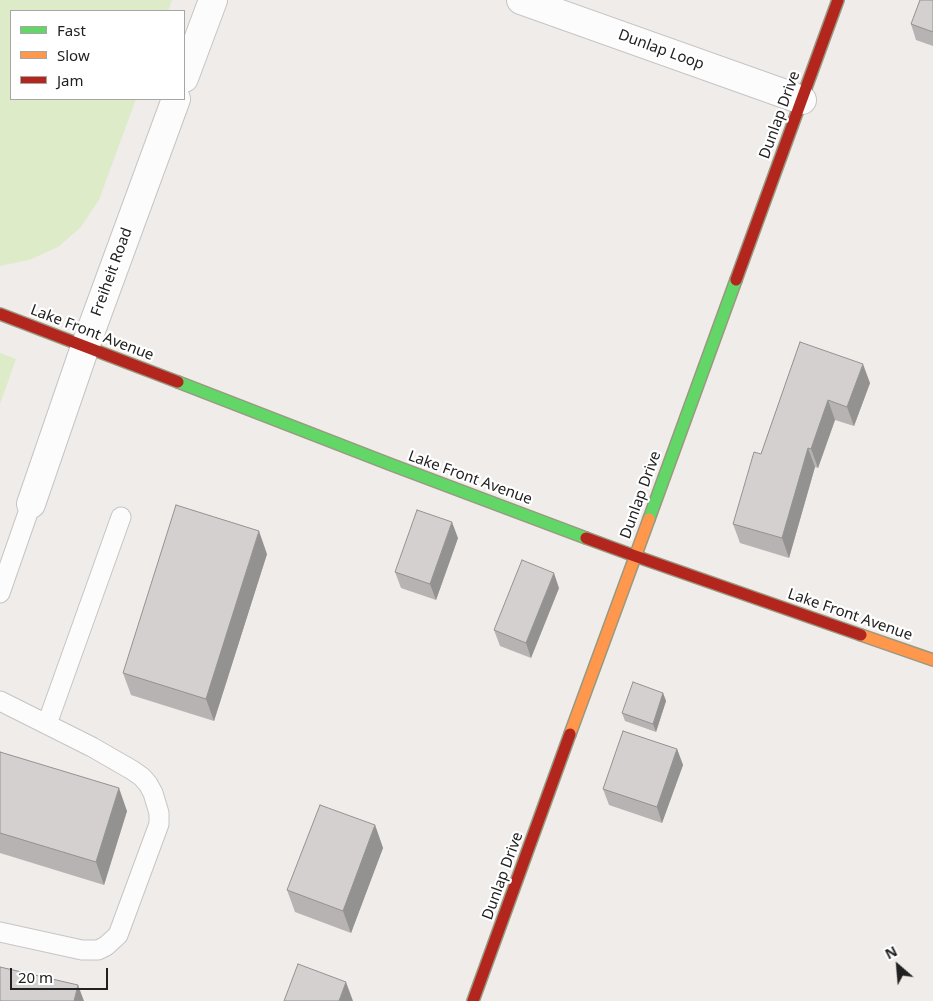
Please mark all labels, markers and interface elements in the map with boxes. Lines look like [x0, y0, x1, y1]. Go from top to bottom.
legend [10, 10, 185, 100]
text: Fast [57, 20, 86, 40]
street label: Dunlap Loop [616, 26, 706, 74]
text: Slow [57, 45, 90, 65]
street label: Dunlap Drive [756, 69, 804, 161]
text: Jam [57, 70, 84, 90]
street label: Freiheit Road [88, 225, 136, 319]
street label: Lake Front Avenue [28, 301, 156, 365]
street label: Lake Front Avenue [406, 447, 534, 509]
street label: Dunlap Drive [617, 449, 665, 541]
street label: Lake Front Avenue [785, 585, 915, 645]
street label: Dunlap Drive [479, 830, 527, 922]
north arrow [873, 941, 923, 991]
text: N [882, 941, 900, 963]
scale bar [12, 958, 110, 990]
text: 20 m [18, 967, 53, 987]

